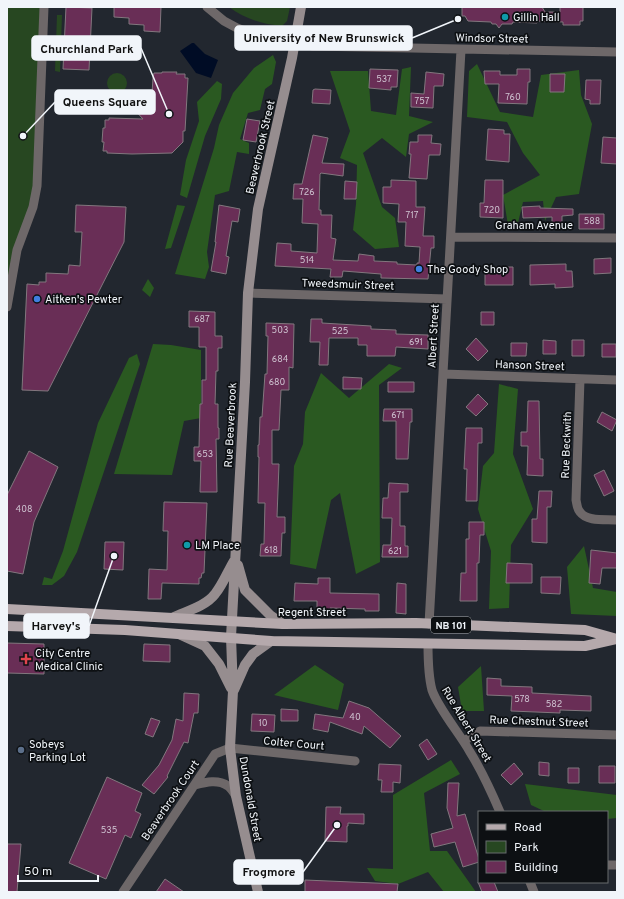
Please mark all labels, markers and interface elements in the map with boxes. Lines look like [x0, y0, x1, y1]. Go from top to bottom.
place label: Gillin Hall [513, 11, 560, 25]
marker: Gillin Hall [500, 12, 510, 22]
callout: University of New Brunswick [235, 26, 412, 50]
text: University of New Brunswick [244, 31, 405, 47]
street label: Windsor Street [455, 31, 529, 47]
callout: Churchland Park [32, 36, 141, 60]
text: Churchland Park [40, 42, 134, 58]
house number: 537 [376, 74, 392, 85]
callout: Queens Square [55, 90, 155, 114]
house number: 760 [505, 92, 521, 103]
text: Queens Square [63, 95, 148, 111]
house number: 757 [415, 96, 430, 107]
street label: Beaverbrook Street [243, 99, 279, 196]
house number: 726 [299, 187, 315, 198]
house number: 720 [484, 205, 500, 216]
house number: 717 [406, 210, 419, 221]
house number: 588 [584, 216, 600, 227]
street label: Graham Avenue [495, 219, 573, 233]
house number: 514 [300, 255, 315, 266]
place label: The Goody Shop [427, 263, 508, 277]
marker: The Goody Shop [414, 264, 424, 274]
street label: Tweedsmuir Street [301, 276, 395, 294]
place label: Aitken's Pewter [45, 293, 123, 307]
marker: Aitken's Pewter [32, 294, 42, 304]
street label: Albert Street [425, 304, 443, 368]
house number: 687 [194, 314, 210, 325]
house number: 503 [272, 325, 288, 336]
house number: 525 [332, 326, 348, 337]
house number: 691 [409, 337, 423, 348]
house number: 684 [272, 354, 289, 365]
street label: Hanson Street [495, 358, 565, 374]
house number: 680 [269, 377, 286, 388]
street label: Rue Beaverbrook [222, 382, 240, 468]
house number: 671 [391, 410, 405, 421]
street label: Rue Beckwith [559, 411, 575, 479]
house number: 653 [197, 449, 213, 460]
house number: 408 [16, 504, 32, 515]
place label: LM Place [195, 539, 240, 553]
marker: LM Place [182, 540, 192, 550]
house number: 618 [264, 545, 278, 556]
house number: 621 [388, 546, 402, 557]
street label: Regent Street [278, 606, 346, 620]
callout: Harvey's [24, 614, 89, 638]
road number: NB 101 [431, 617, 471, 633]
text: Harvey's [31, 619, 81, 635]
place label: City Centre Medical Clinic [35, 647, 103, 674]
marker: City Centre Medical Clinic [20, 653, 32, 665]
street label: Rue Albert Street [438, 684, 494, 765]
house number: 578 [514, 694, 530, 705]
house number: 582 [546, 699, 562, 710]
house number: 40 [349, 712, 361, 723]
street label: Rue Chestnut Street [489, 713, 589, 731]
house number: 10 [258, 718, 268, 729]
street label: Colter Court [263, 734, 325, 754]
place label: Sobeys Parking Lot [29, 738, 86, 765]
marker: Sobeys Parking Lot [16, 745, 26, 755]
street label: Dundonald Street [236, 755, 264, 843]
street label: Beaverbrook Court [139, 758, 203, 843]
legend [478, 811, 608, 883]
text: Road [514, 820, 542, 836]
house number: 535 [101, 825, 117, 836]
text: Park [514, 840, 539, 856]
scale bar [18, 857, 98, 883]
callout: Frogmore [234, 860, 303, 884]
text: Building [514, 860, 558, 876]
text: 50 m [24, 864, 52, 880]
text: Frogmore [242, 865, 296, 881]

